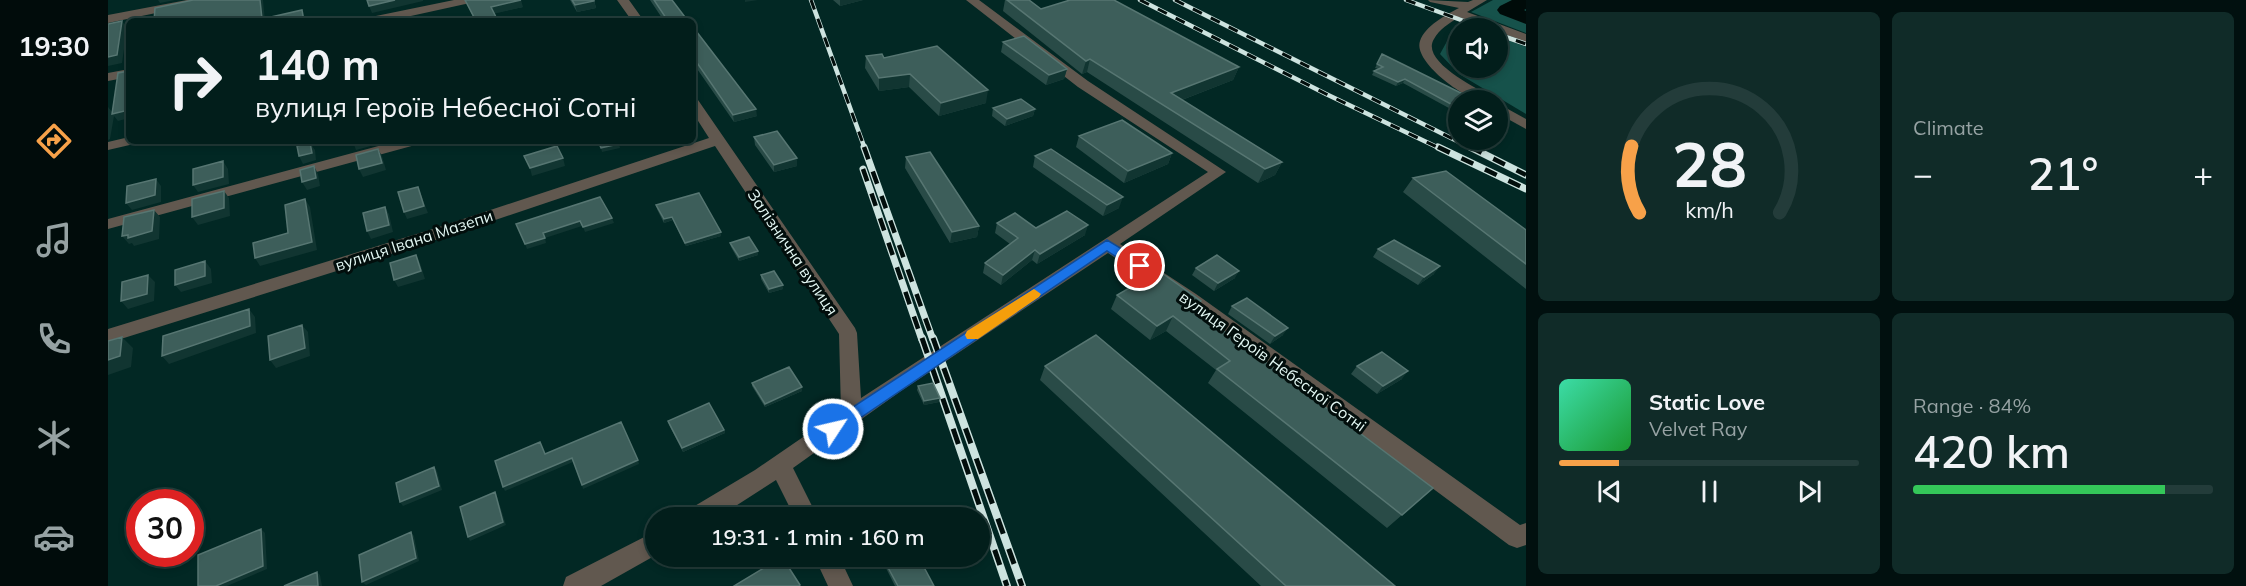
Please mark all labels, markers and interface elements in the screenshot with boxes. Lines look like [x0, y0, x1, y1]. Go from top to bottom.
map controls [1448, 18, 1508, 150]
button: sound [1448, 18, 1508, 78]
text: 19:30 [18, 29, 90, 63]
text: 140 m [255, 38, 380, 91]
icon: right [156, 42, 234, 120]
text: вулиця Героїв Небесної Сотні [255, 90, 636, 124]
button: layers [1448, 90, 1508, 150]
text: Climate [1913, 115, 1984, 140]
icon: directions [33, 120, 75, 162]
text: 28 [1672, 124, 1746, 203]
text: 21° [2028, 145, 2098, 201]
text: − [1913, 153, 1933, 194]
text: + [2193, 153, 2213, 194]
street label: Залізнична вулиця [743, 185, 843, 319]
text: km/h [1685, 197, 1733, 224]
street label: вулиця Івана Мазепи [333, 205, 495, 275]
icon: music [33, 219, 75, 261]
pin [1114, 240, 1165, 291]
icon: arrive [1123, 249, 1156, 282]
street label: вулиця Героїв Небесної Сотні [1176, 286, 1370, 436]
icon: phone [33, 318, 75, 360]
text: Static Love [1649, 388, 1765, 416]
text: Range · 84% [1913, 393, 2031, 418]
position arrow [801, 397, 865, 461]
text: Velvet Ray [1649, 416, 1747, 441]
icon: climate [33, 417, 75, 459]
text: 420 km [1913, 423, 2070, 479]
icon: previous [1593, 475, 1626, 508]
icon: pause [1693, 475, 1726, 508]
icon: next [1793, 475, 1826, 508]
speed limit sign: 30 [126, 489, 204, 567]
icon: car [33, 516, 75, 558]
text: 19:31 · 1 min · 160 m [710, 523, 925, 551]

